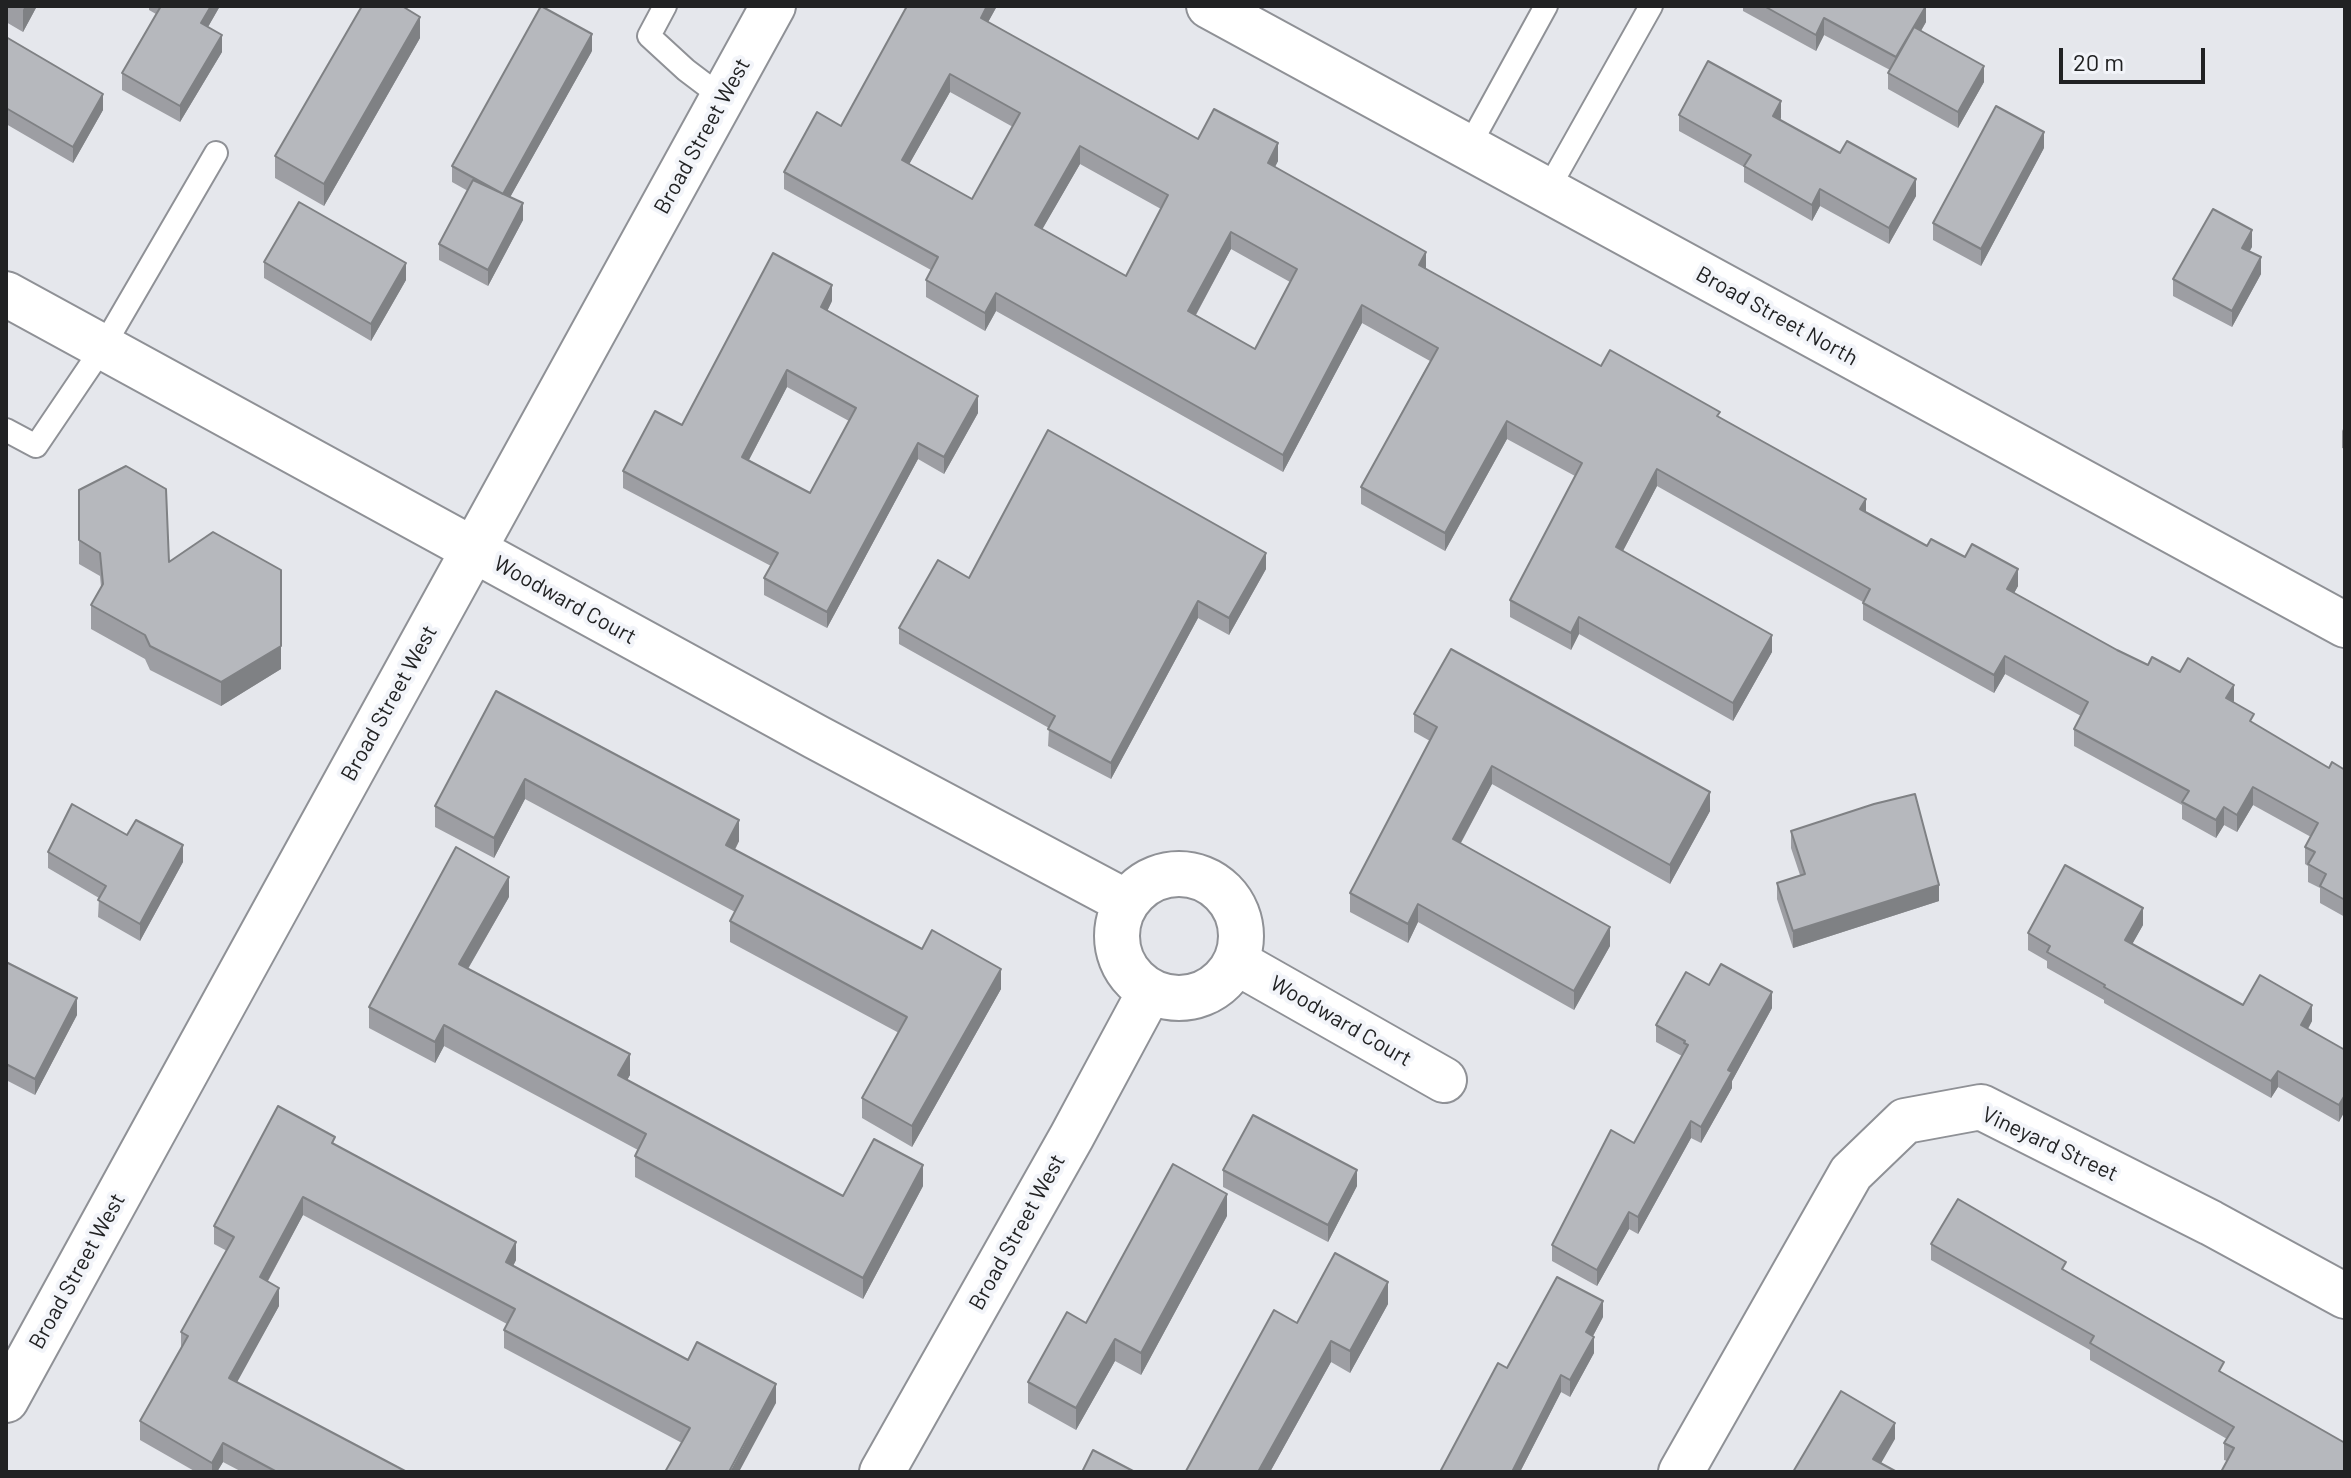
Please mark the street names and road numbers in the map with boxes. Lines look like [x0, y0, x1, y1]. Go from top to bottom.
street label: Broad Street West [648, 53, 756, 219]
street label: Broad Street North [1692, 261, 1862, 371]
street label: Woodward Court [489, 550, 641, 650]
street label: Broad Street West [335, 620, 443, 786]
street label: Woodward Court [1266, 970, 1416, 1072]
street label: Vineyard Street [1978, 1101, 2122, 1187]
street label: Broad Street West [963, 1149, 1071, 1315]
street label: Broad Street West [23, 1188, 131, 1354]

